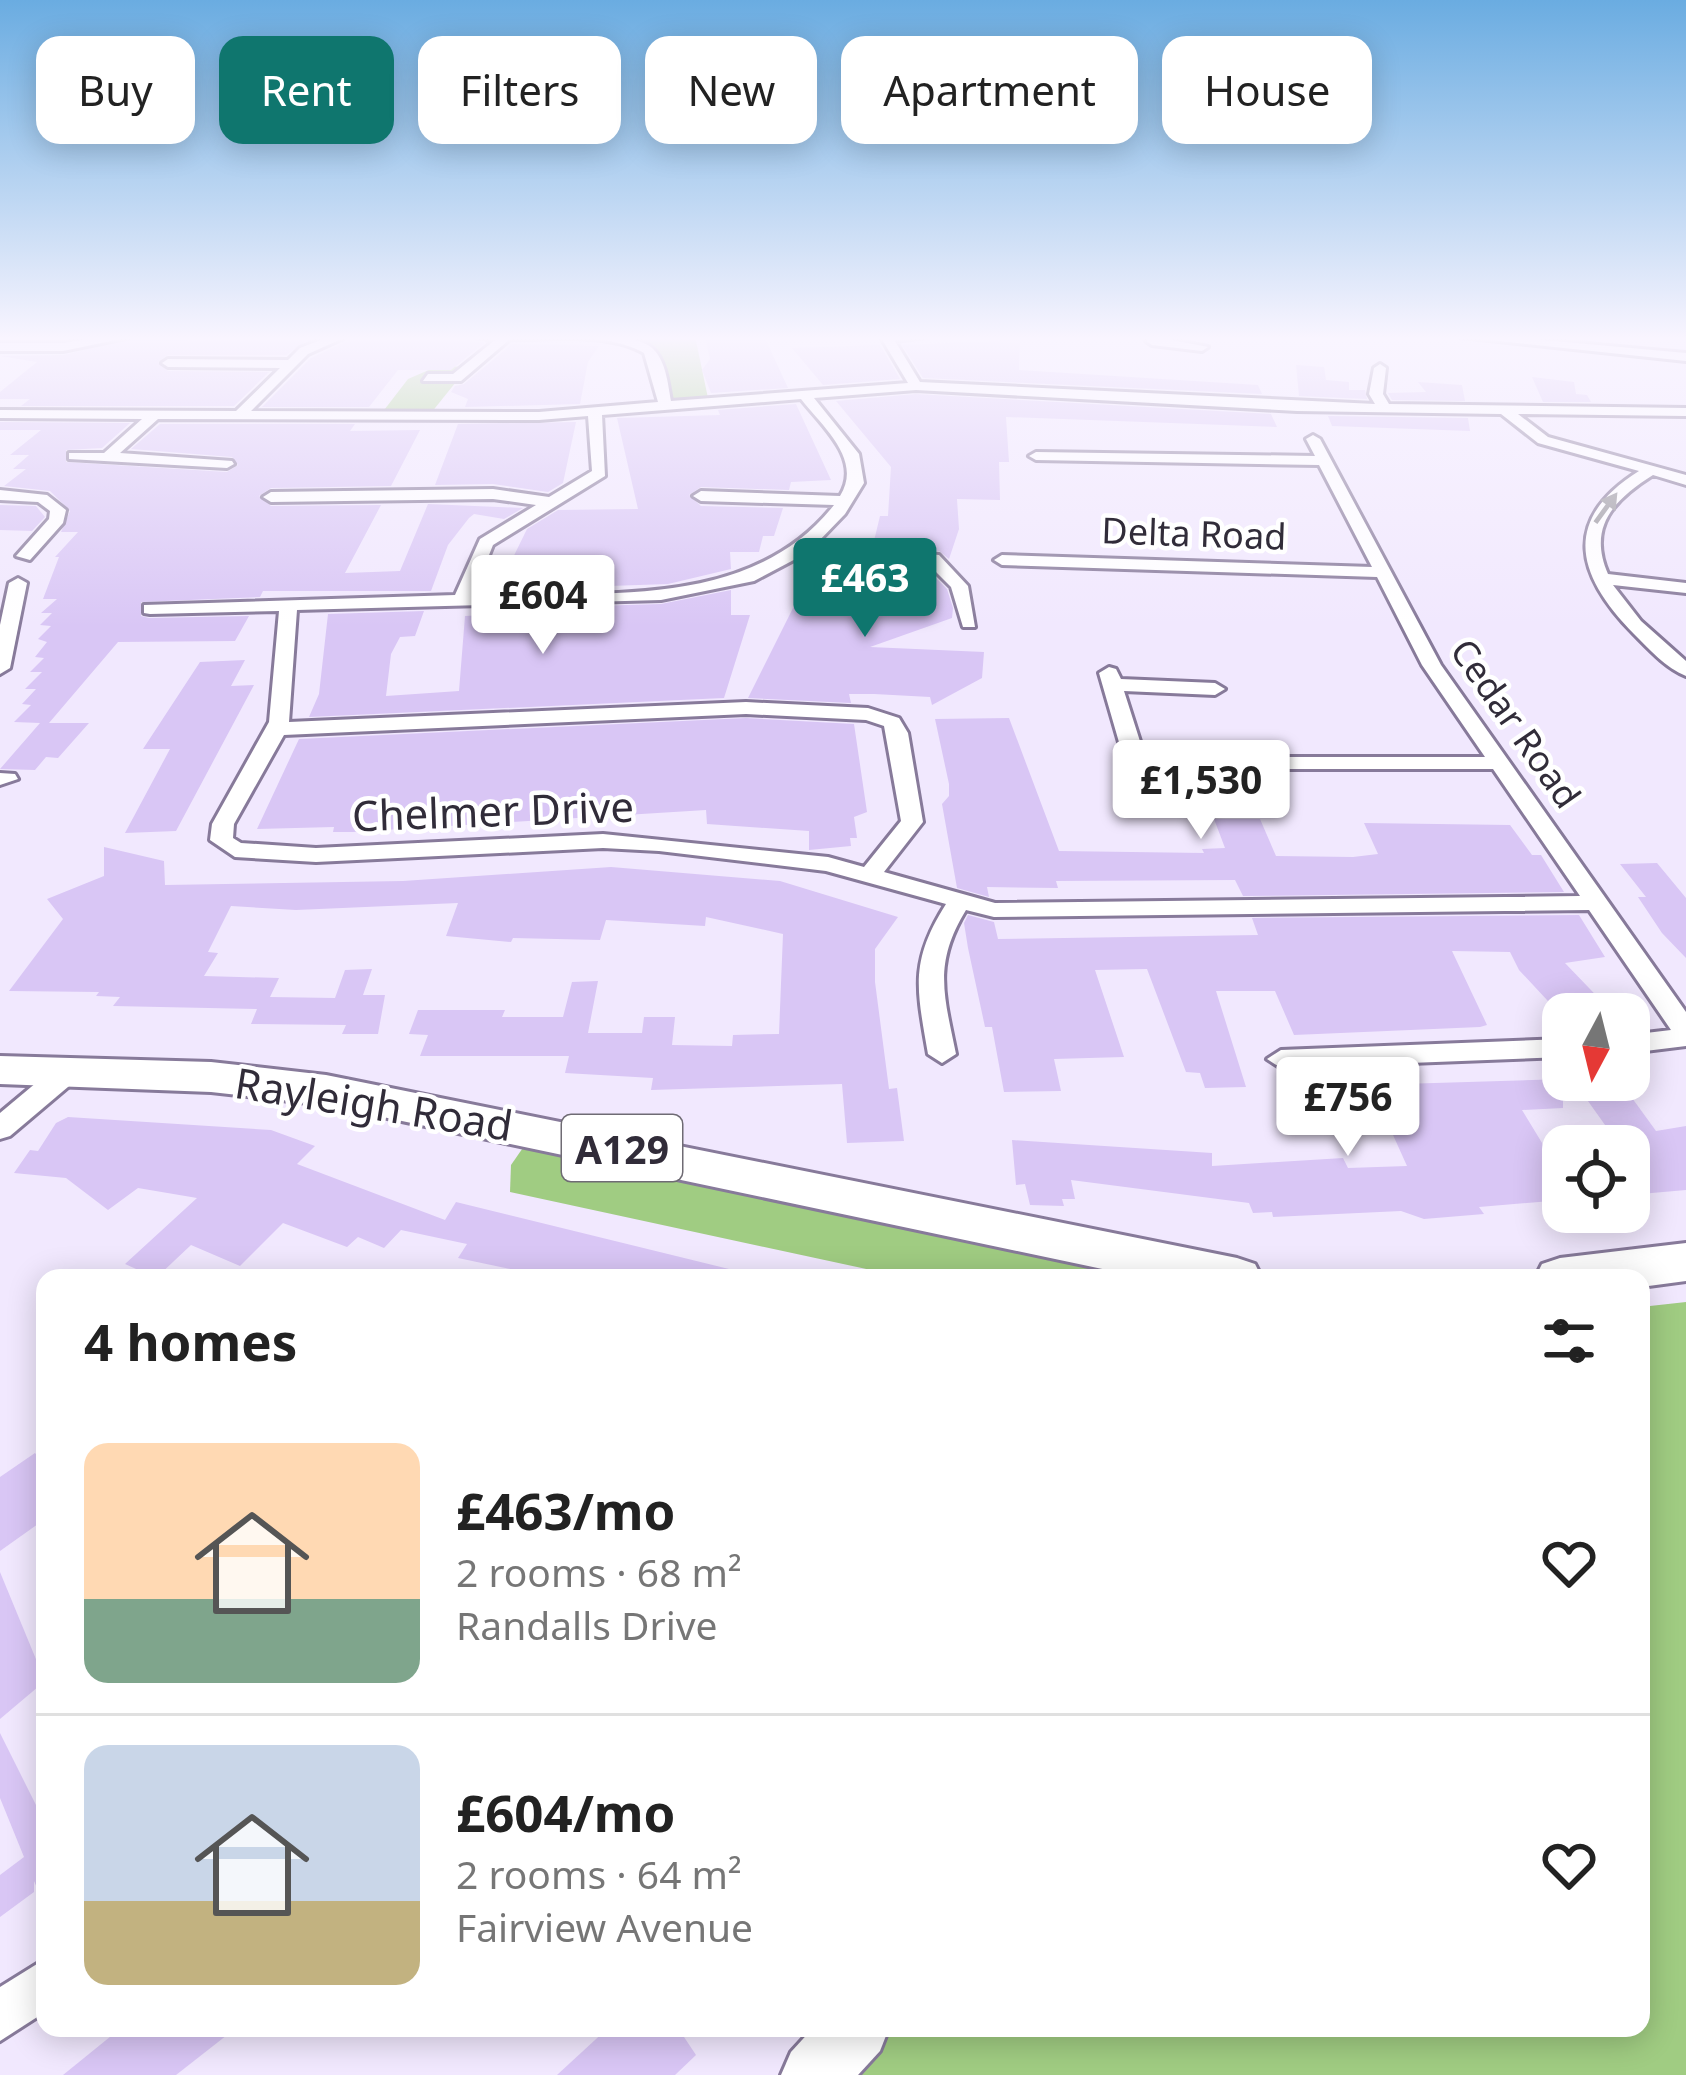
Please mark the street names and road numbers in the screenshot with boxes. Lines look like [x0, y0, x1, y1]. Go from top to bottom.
street label: Delta Road [1101, 505, 1287, 561]
street label: Cedar Road [1440, 629, 1592, 817]
street label: Chelmer Drive [351, 777, 635, 843]
street label: Rayleigh Road [231, 1053, 517, 1153]
road number: A129 [562, 1115, 682, 1181]

